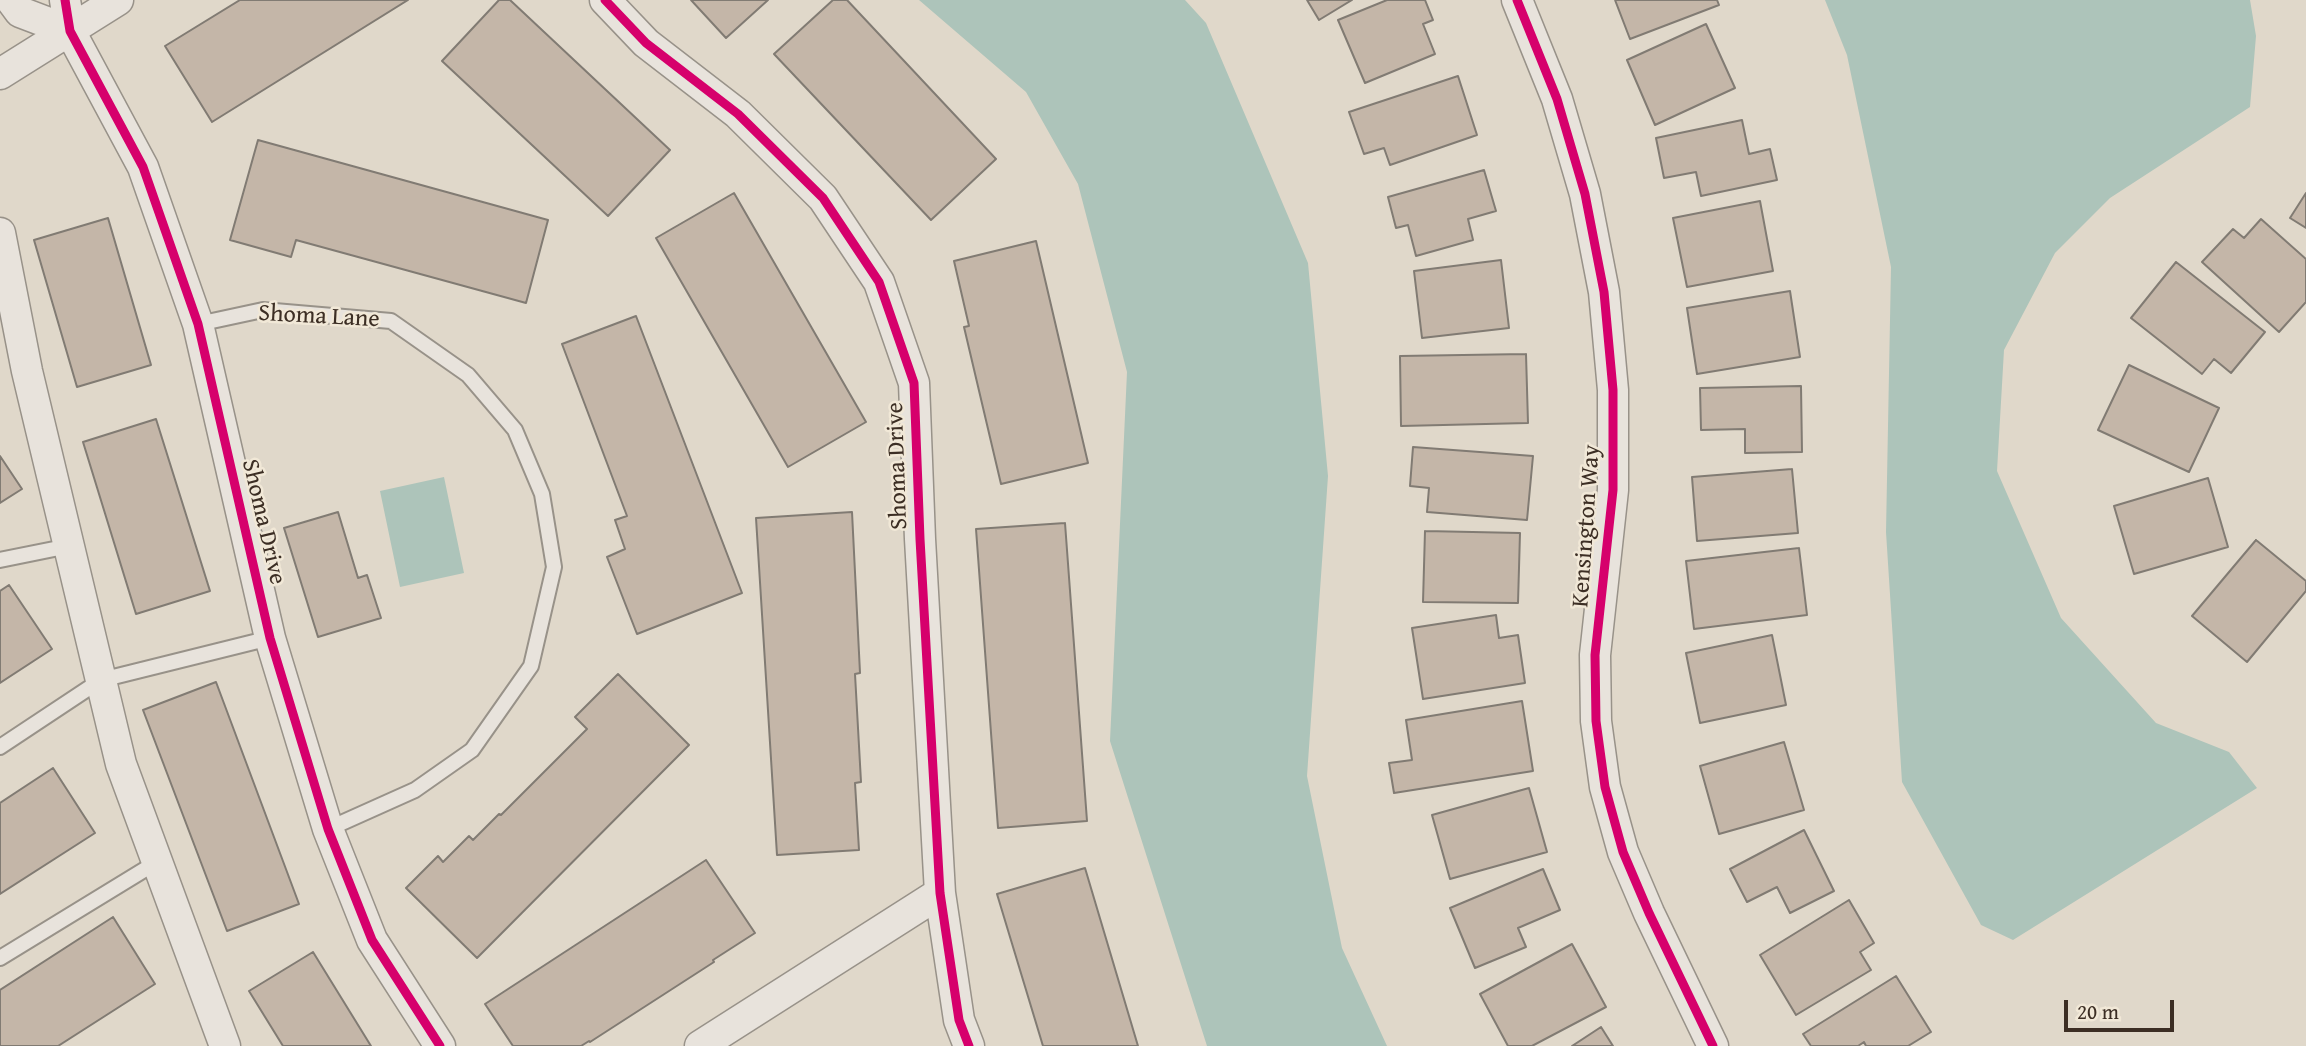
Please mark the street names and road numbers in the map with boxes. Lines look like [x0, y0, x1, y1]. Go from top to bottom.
street label: Shoma Lane [258, 299, 380, 335]
street label: Shoma Drive [881, 402, 915, 530]
street label: Kensington Way [1567, 444, 1607, 608]
street label: Shoma Drive [235, 457, 291, 587]

